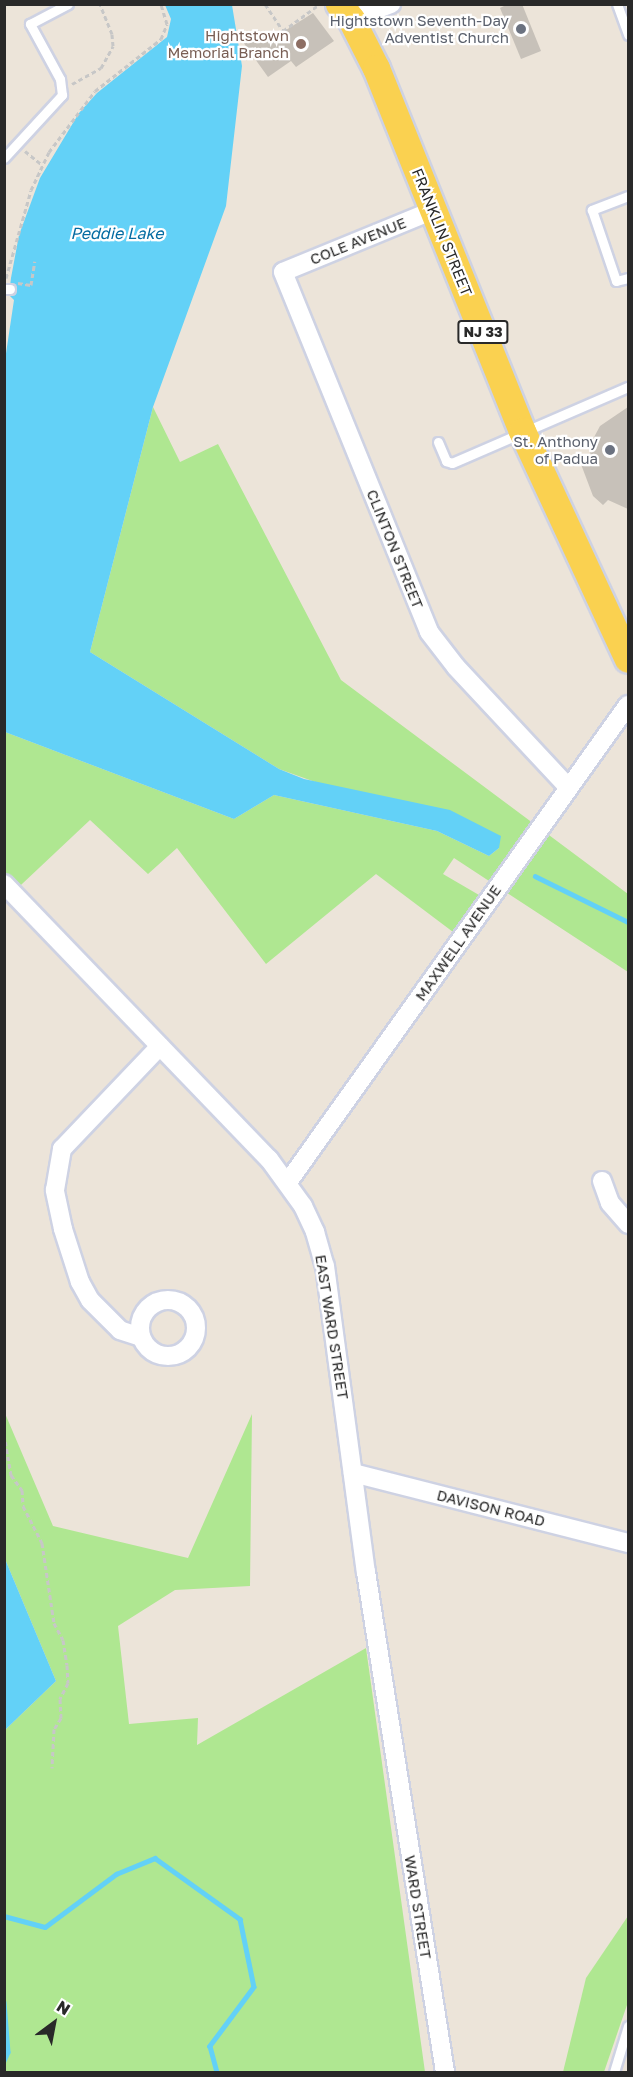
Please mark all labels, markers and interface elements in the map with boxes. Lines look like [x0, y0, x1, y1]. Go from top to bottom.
place label: Hightstown Seventh-Day Adventist Church [329, 11, 509, 46]
marker: Hightstown Seventh-Day Adventist Church [514, 22, 528, 36]
place label: Hightstown Memorial Branch [167, 26, 289, 61]
marker: Hightstown Memorial Branch [294, 37, 308, 51]
street label: FRANKLIN STREET [408, 166, 476, 298]
street label: COLE AVENUE [307, 214, 409, 268]
water label: Peddie Lake [70, 223, 164, 243]
road number: NJ 33 [456, 321, 510, 343]
place label: St. Anthony of Padua [513, 432, 598, 467]
marker: St. Anthony of Padua [603, 443, 617, 457]
street label: CLINTON STREET [363, 487, 427, 611]
street label: MAXWELL AVENUE [411, 882, 505, 1004]
street label: EAST WARD STREET [312, 1253, 352, 1401]
street label: DAVISON ROAD [435, 1486, 547, 1530]
street label: WARD STREET [401, 1854, 435, 1960]
north arrow [24, 1993, 84, 2053]
text: N [53, 1996, 74, 2019]

